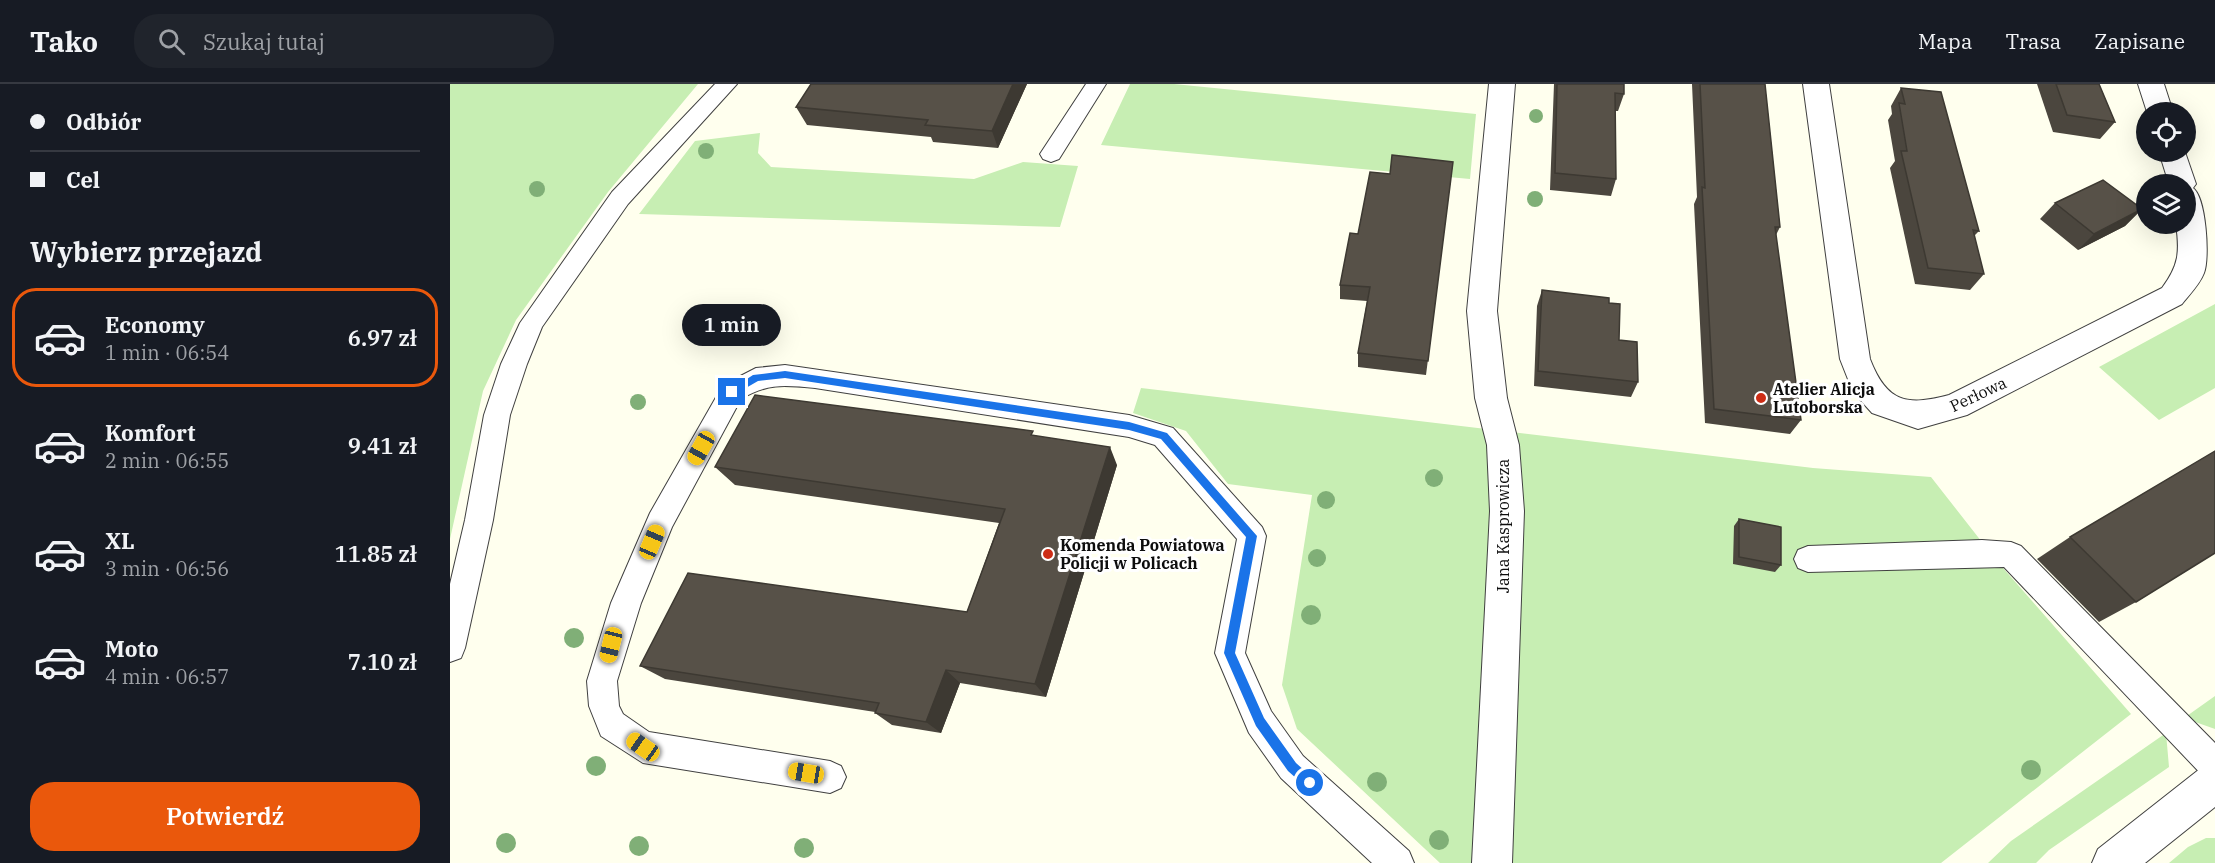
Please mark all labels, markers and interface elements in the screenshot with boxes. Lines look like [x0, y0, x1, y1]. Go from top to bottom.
search box [134, 14, 554, 68]
text: Tako [30, 23, 98, 60]
icon: search [155, 25, 188, 58]
text: Szukaj tutaj [203, 27, 325, 56]
text: Mapa [1918, 27, 1972, 55]
text: Trasa [2005, 27, 2061, 55]
text: Zapisane [2094, 27, 2185, 55]
map controls [2136, 102, 2196, 234]
button: locate [2136, 102, 2196, 162]
text: Odbiór [66, 107, 141, 136]
text: Cel [66, 165, 100, 194]
button: layers [2136, 174, 2196, 234]
text: Wybierz przejazd [30, 234, 262, 269]
callout: 1 min [682, 305, 782, 347]
text: Economy [105, 310, 205, 339]
icon: car [33, 311, 87, 365]
text: 1 min [704, 311, 759, 338]
text: 6.97 zł [348, 323, 417, 352]
text: 1 min · 06:54 [105, 339, 229, 366]
street label: Perłowa [1946, 372, 2010, 416]
route end [718, 378, 745, 405]
place label: Atelier Alicja Lutoborska [1773, 379, 1875, 417]
marker: Atelier Alicja Lutoborska [1754, 391, 1768, 405]
text: Komfort [105, 418, 195, 447]
icon: car [33, 419, 87, 473]
car [684, 428, 718, 468]
text: 9.41 zł [348, 431, 417, 460]
text: 2 min · 06:55 [105, 447, 229, 474]
street label: Jana Kasprowicza [1493, 458, 1513, 593]
car [637, 522, 667, 562]
text: XL [105, 526, 135, 555]
icon: car [33, 527, 87, 581]
place label: Komenda Powiatowa Policji w Policach [1060, 535, 1225, 573]
text: 11.85 zł [335, 539, 417, 568]
marker: Komenda Powiatowa Policji w Policach [1041, 547, 1055, 561]
text: 3 min · 06:56 [105, 555, 229, 582]
car [598, 625, 624, 665]
text: Moto [105, 634, 159, 663]
icon: car [33, 635, 87, 689]
text: 7.10 zł [348, 647, 417, 676]
text: 4 min · 06:57 [105, 663, 229, 690]
car [623, 729, 663, 765]
car [787, 761, 825, 785]
route start [1296, 769, 1323, 796]
button: Potwierdź [30, 782, 420, 851]

